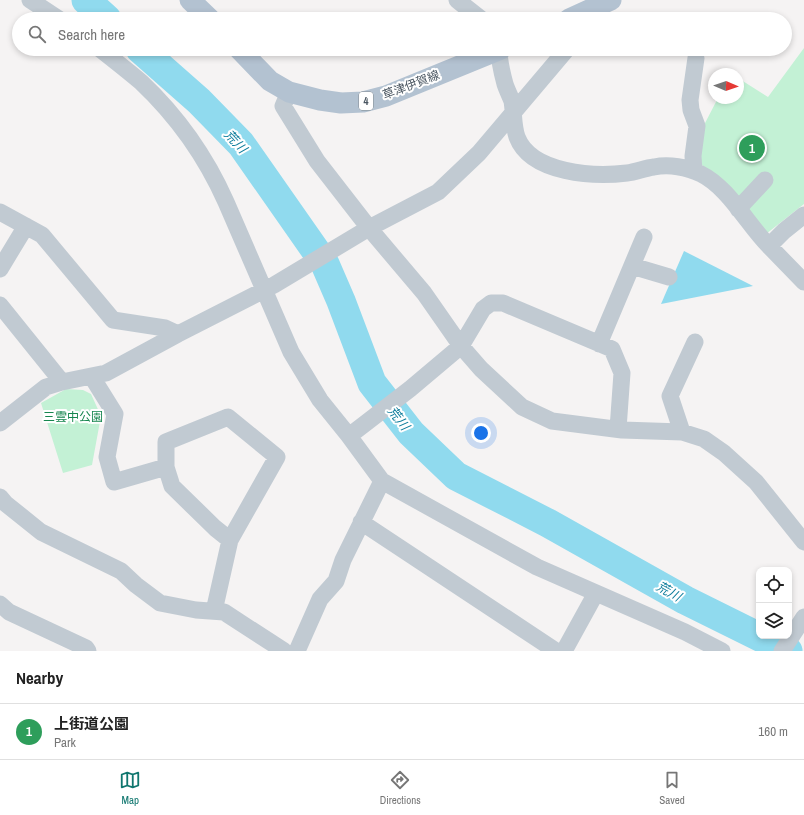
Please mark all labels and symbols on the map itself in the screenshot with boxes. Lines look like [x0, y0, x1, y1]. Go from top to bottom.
street label: 草津伊賀線 [380, 67, 442, 103]
north arrow [708, 68, 744, 104]
road number: 4 [359, 92, 373, 110]
water label: 荒川 [221, 126, 252, 158]
pin: 1 [739, 133, 765, 163]
water label: 荒川 [384, 403, 415, 435]
park label: 三雲中公園 [43, 409, 103, 425]
your location [471, 423, 491, 443]
water label: 荒川 [653, 578, 686, 606]

